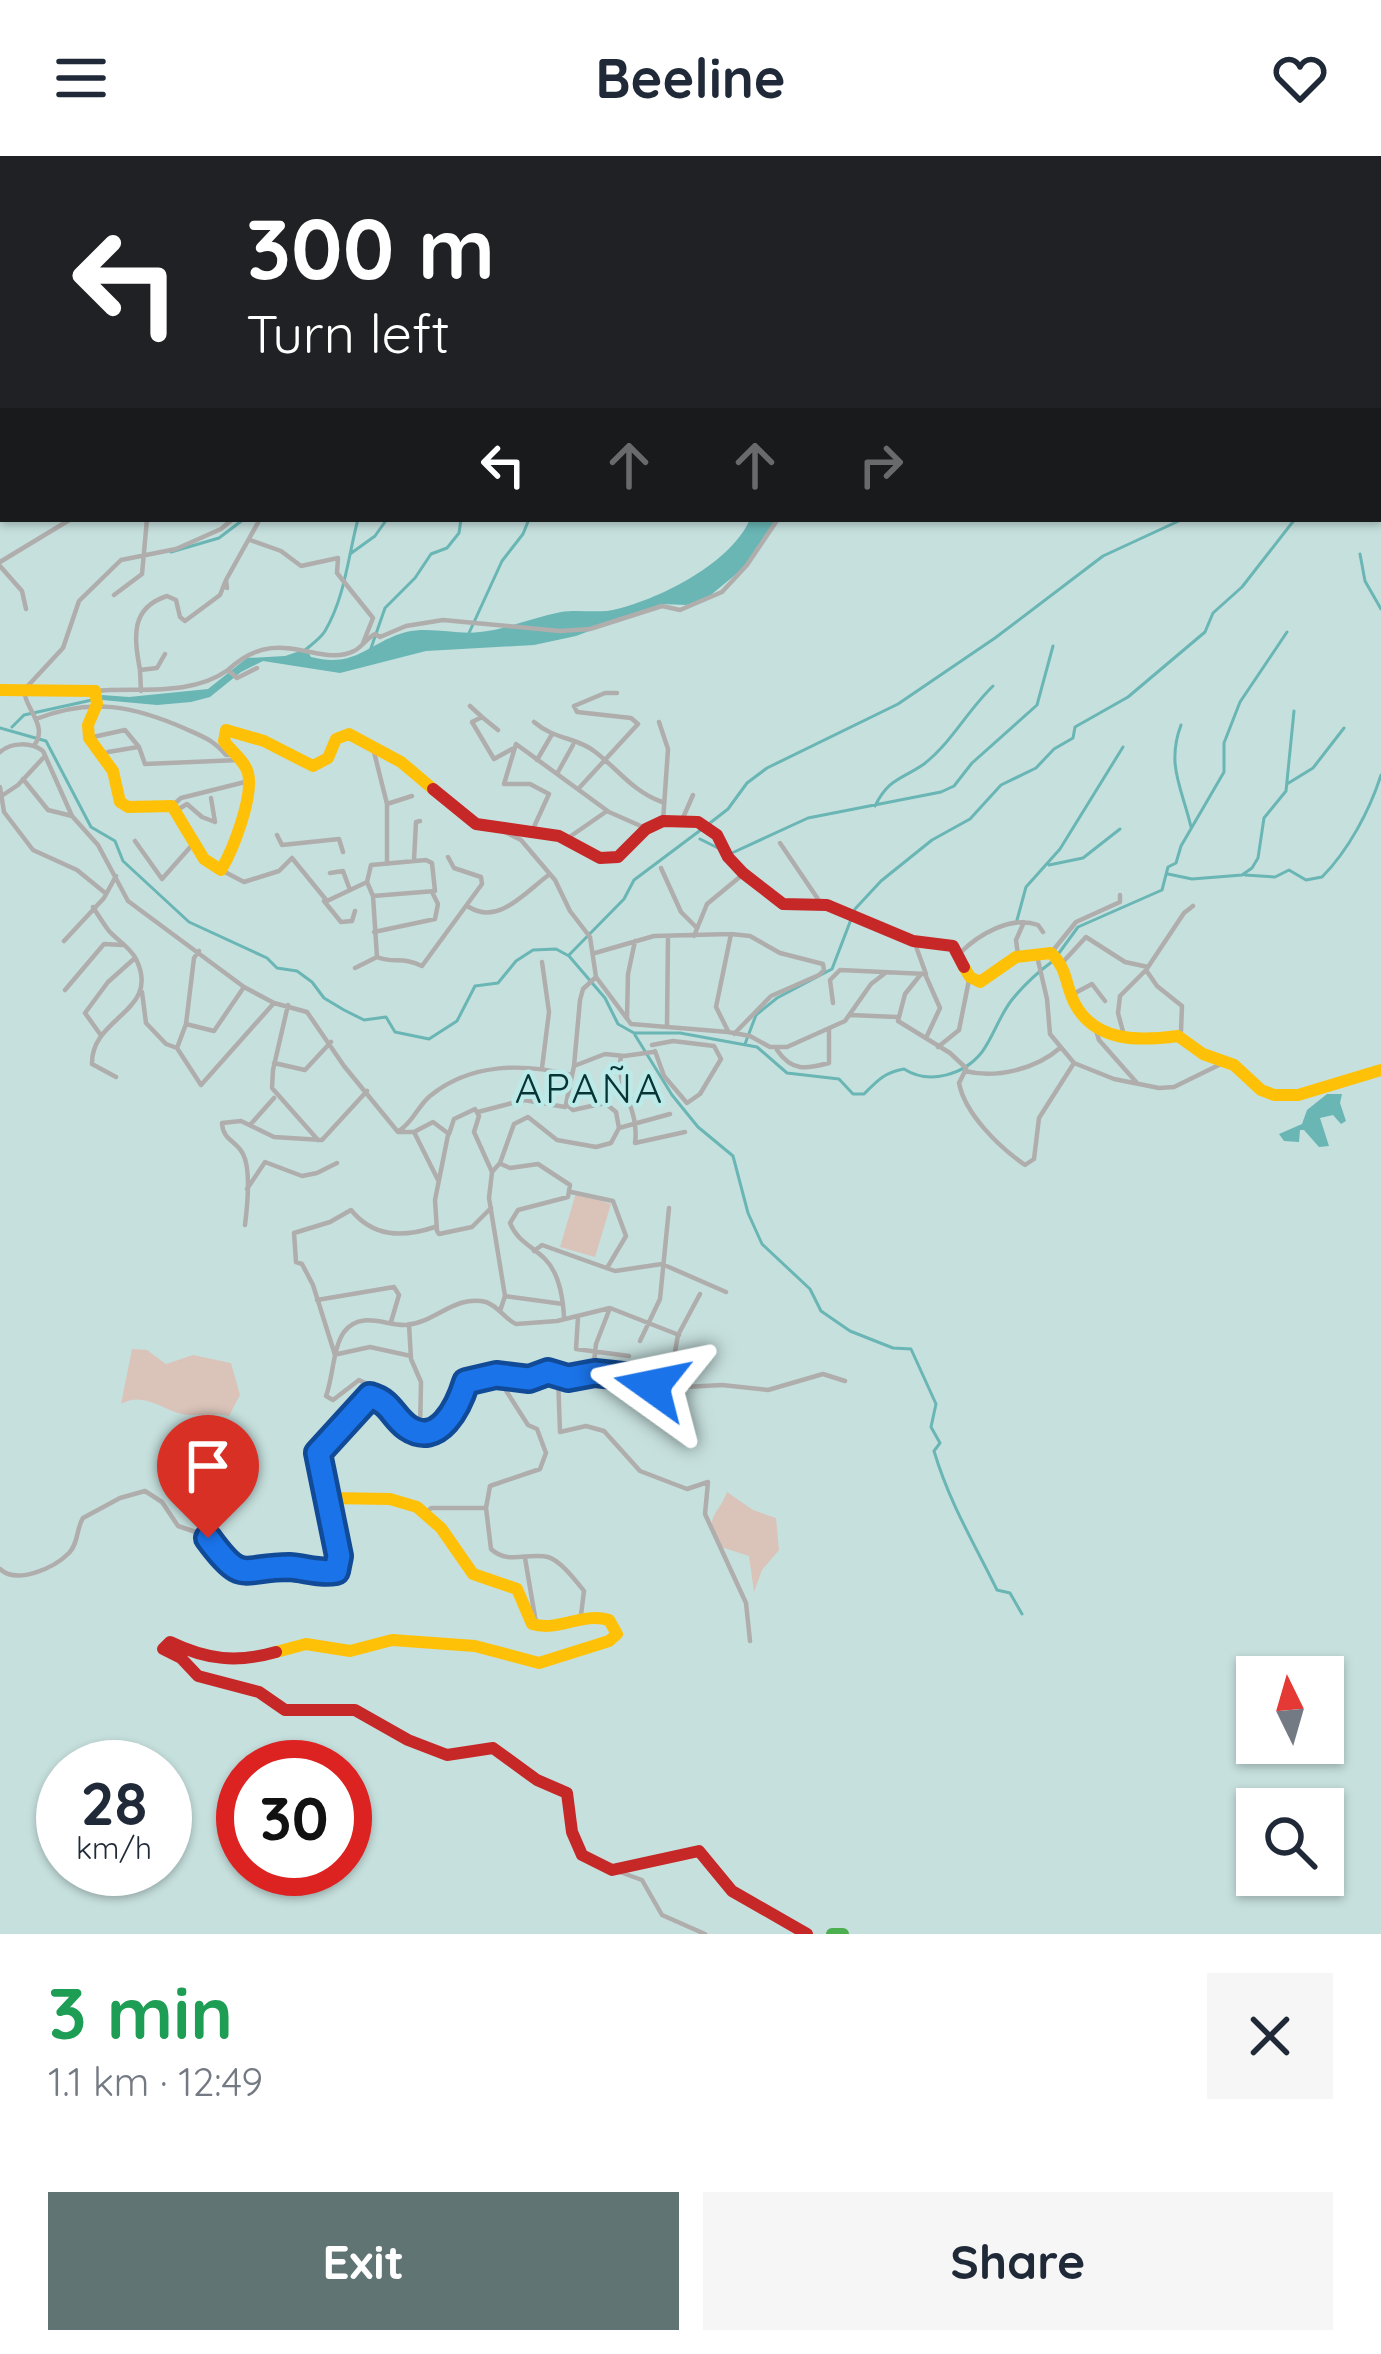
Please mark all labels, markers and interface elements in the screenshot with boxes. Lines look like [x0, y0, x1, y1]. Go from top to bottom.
text: Beeline [595, 44, 786, 112]
icon: menu [48, 45, 114, 111]
icon: heart [1267, 45, 1333, 111]
text: 300 m [246, 195, 495, 300]
icon: left [48, 204, 204, 360]
text: Turn left [246, 299, 450, 367]
icon: left [470, 432, 536, 498]
icon: ahead [596, 432, 662, 498]
icon: ahead [722, 432, 788, 498]
icon: right [848, 432, 914, 498]
district label: APAÑA [515, 1061, 665, 1114]
position arrow [589, 1323, 715, 1449]
pin [157, 1415, 259, 1538]
icon: arrive [175, 1433, 241, 1499]
north arrow [1236, 1656, 1344, 1764]
map controls [1236, 1656, 1344, 1896]
speed limit sign: 30 [216, 1740, 372, 1896]
text: 28 [80, 1765, 148, 1840]
button: search [1236, 1788, 1344, 1896]
text: km/h [76, 1829, 152, 1867]
text: 3 min [48, 1967, 233, 2057]
button: close [1207, 1973, 1333, 2099]
text: 1.1 km · 12:49 [48, 2057, 263, 2106]
button: Exit [48, 2192, 679, 2330]
button: Share [703, 2192, 1333, 2330]

